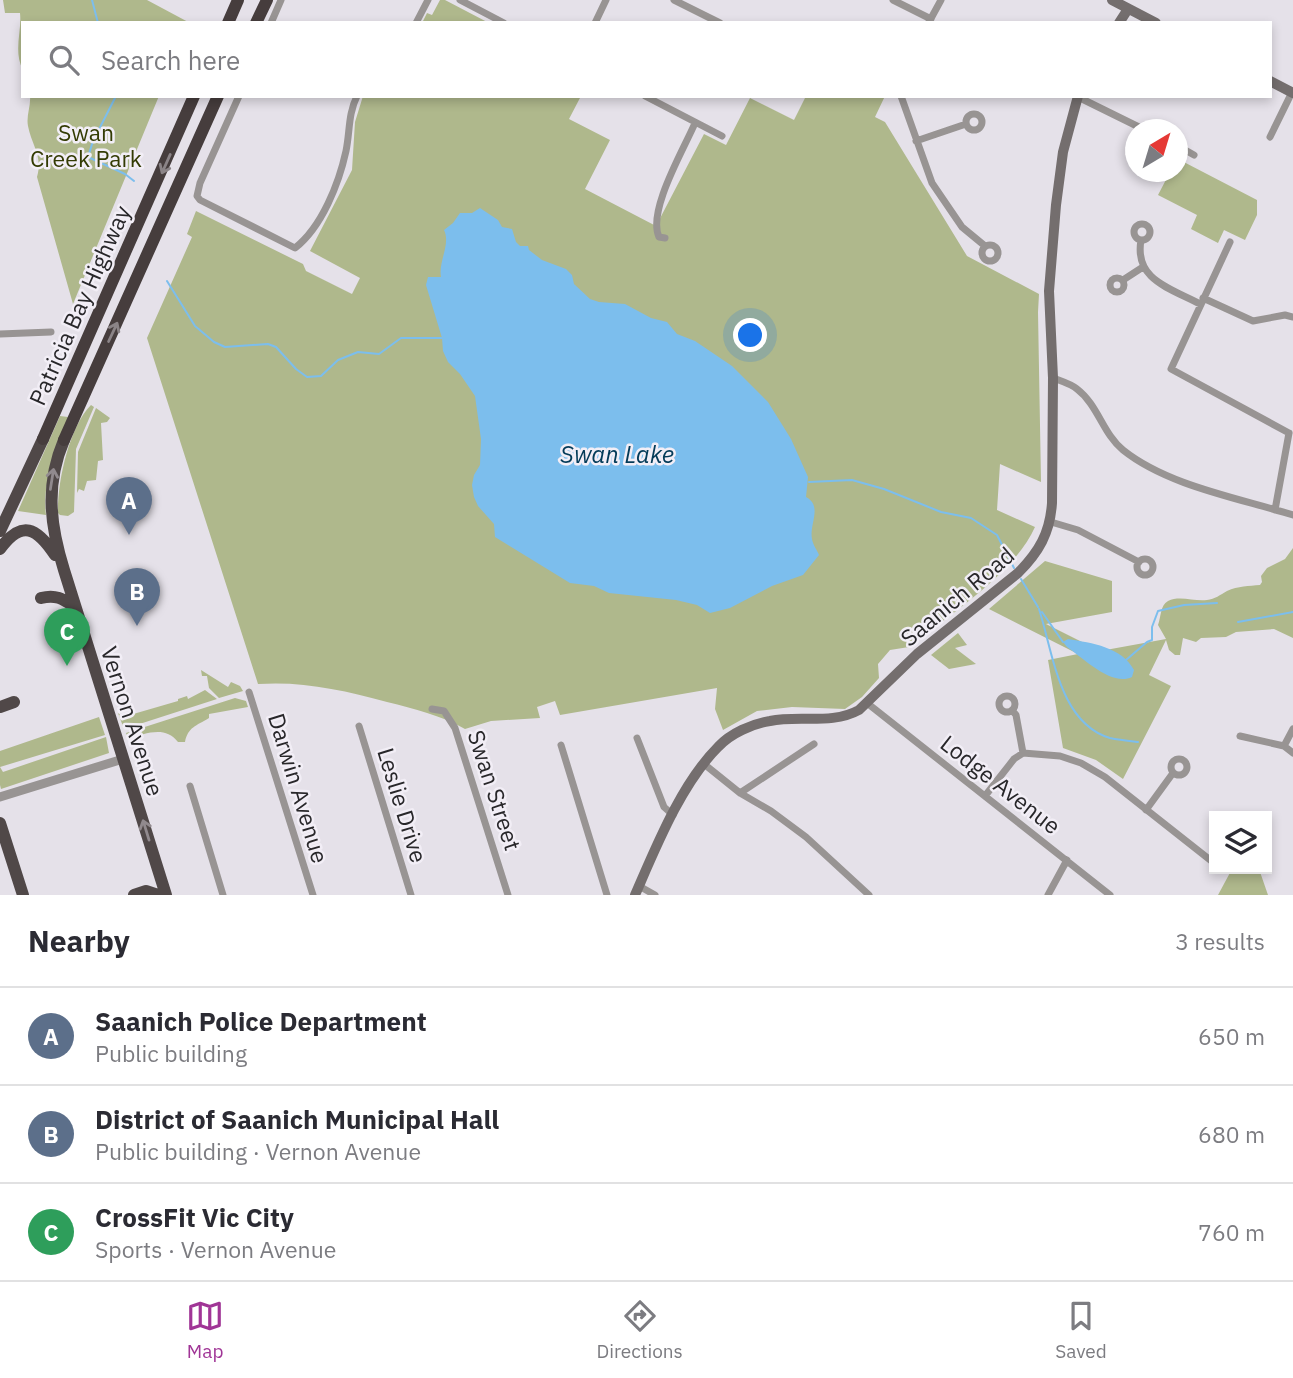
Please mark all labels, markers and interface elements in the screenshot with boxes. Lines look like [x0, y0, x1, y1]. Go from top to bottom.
search box [21, 21, 1272, 98]
icon: search [45, 41, 83, 79]
text: Search here [101, 43, 240, 77]
park label: Swan Creek Park [30, 117, 142, 173]
north arrow [1125, 119, 1188, 182]
one-way arrow [159, 153, 172, 174]
street label: Patricia Bay Highway [21, 200, 137, 410]
your location [733, 318, 767, 352]
one-way arrow [107, 322, 120, 343]
water label: Swan Lake [560, 438, 674, 470]
one-way arrow [46, 468, 59, 491]
pin: A [106, 477, 152, 535]
street label: Saanich Road [894, 540, 1020, 652]
pin: B [114, 568, 160, 626]
pin: C [44, 608, 90, 666]
street label: Vernon Avenue [95, 642, 171, 800]
street label: Darwin Avenue [262, 710, 336, 866]
street label: Swan Street [461, 726, 529, 854]
street label: Lodge Avenue [935, 728, 1067, 840]
street label: Leslie Drive [371, 744, 435, 866]
map controls [1209, 811, 1272, 874]
button: layers [1209, 811, 1272, 874]
one-way arrow [138, 819, 151, 841]
text: Nearby [28, 921, 130, 960]
text: 3 results [1175, 926, 1265, 956]
text: Saanich Police Department [95, 1004, 427, 1038]
text: A [43, 1021, 59, 1051]
text: 650 m [1198, 1021, 1265, 1051]
text: Public building [95, 1038, 247, 1068]
text: District of Saanich Municipal Hall [95, 1102, 499, 1136]
text: B [43, 1119, 59, 1149]
text: 680 m [1198, 1119, 1265, 1149]
text: Public building · Vernon Avenue [95, 1136, 421, 1166]
text: CrossFit Vic City [95, 1200, 294, 1234]
text: C [44, 1217, 58, 1247]
text: 760 m [1198, 1217, 1265, 1247]
text: Sports · Vernon Avenue [95, 1234, 336, 1264]
tab: Map [186, 1297, 224, 1363]
tab: Directions [596, 1297, 683, 1363]
tab: Saved [1055, 1297, 1107, 1363]

